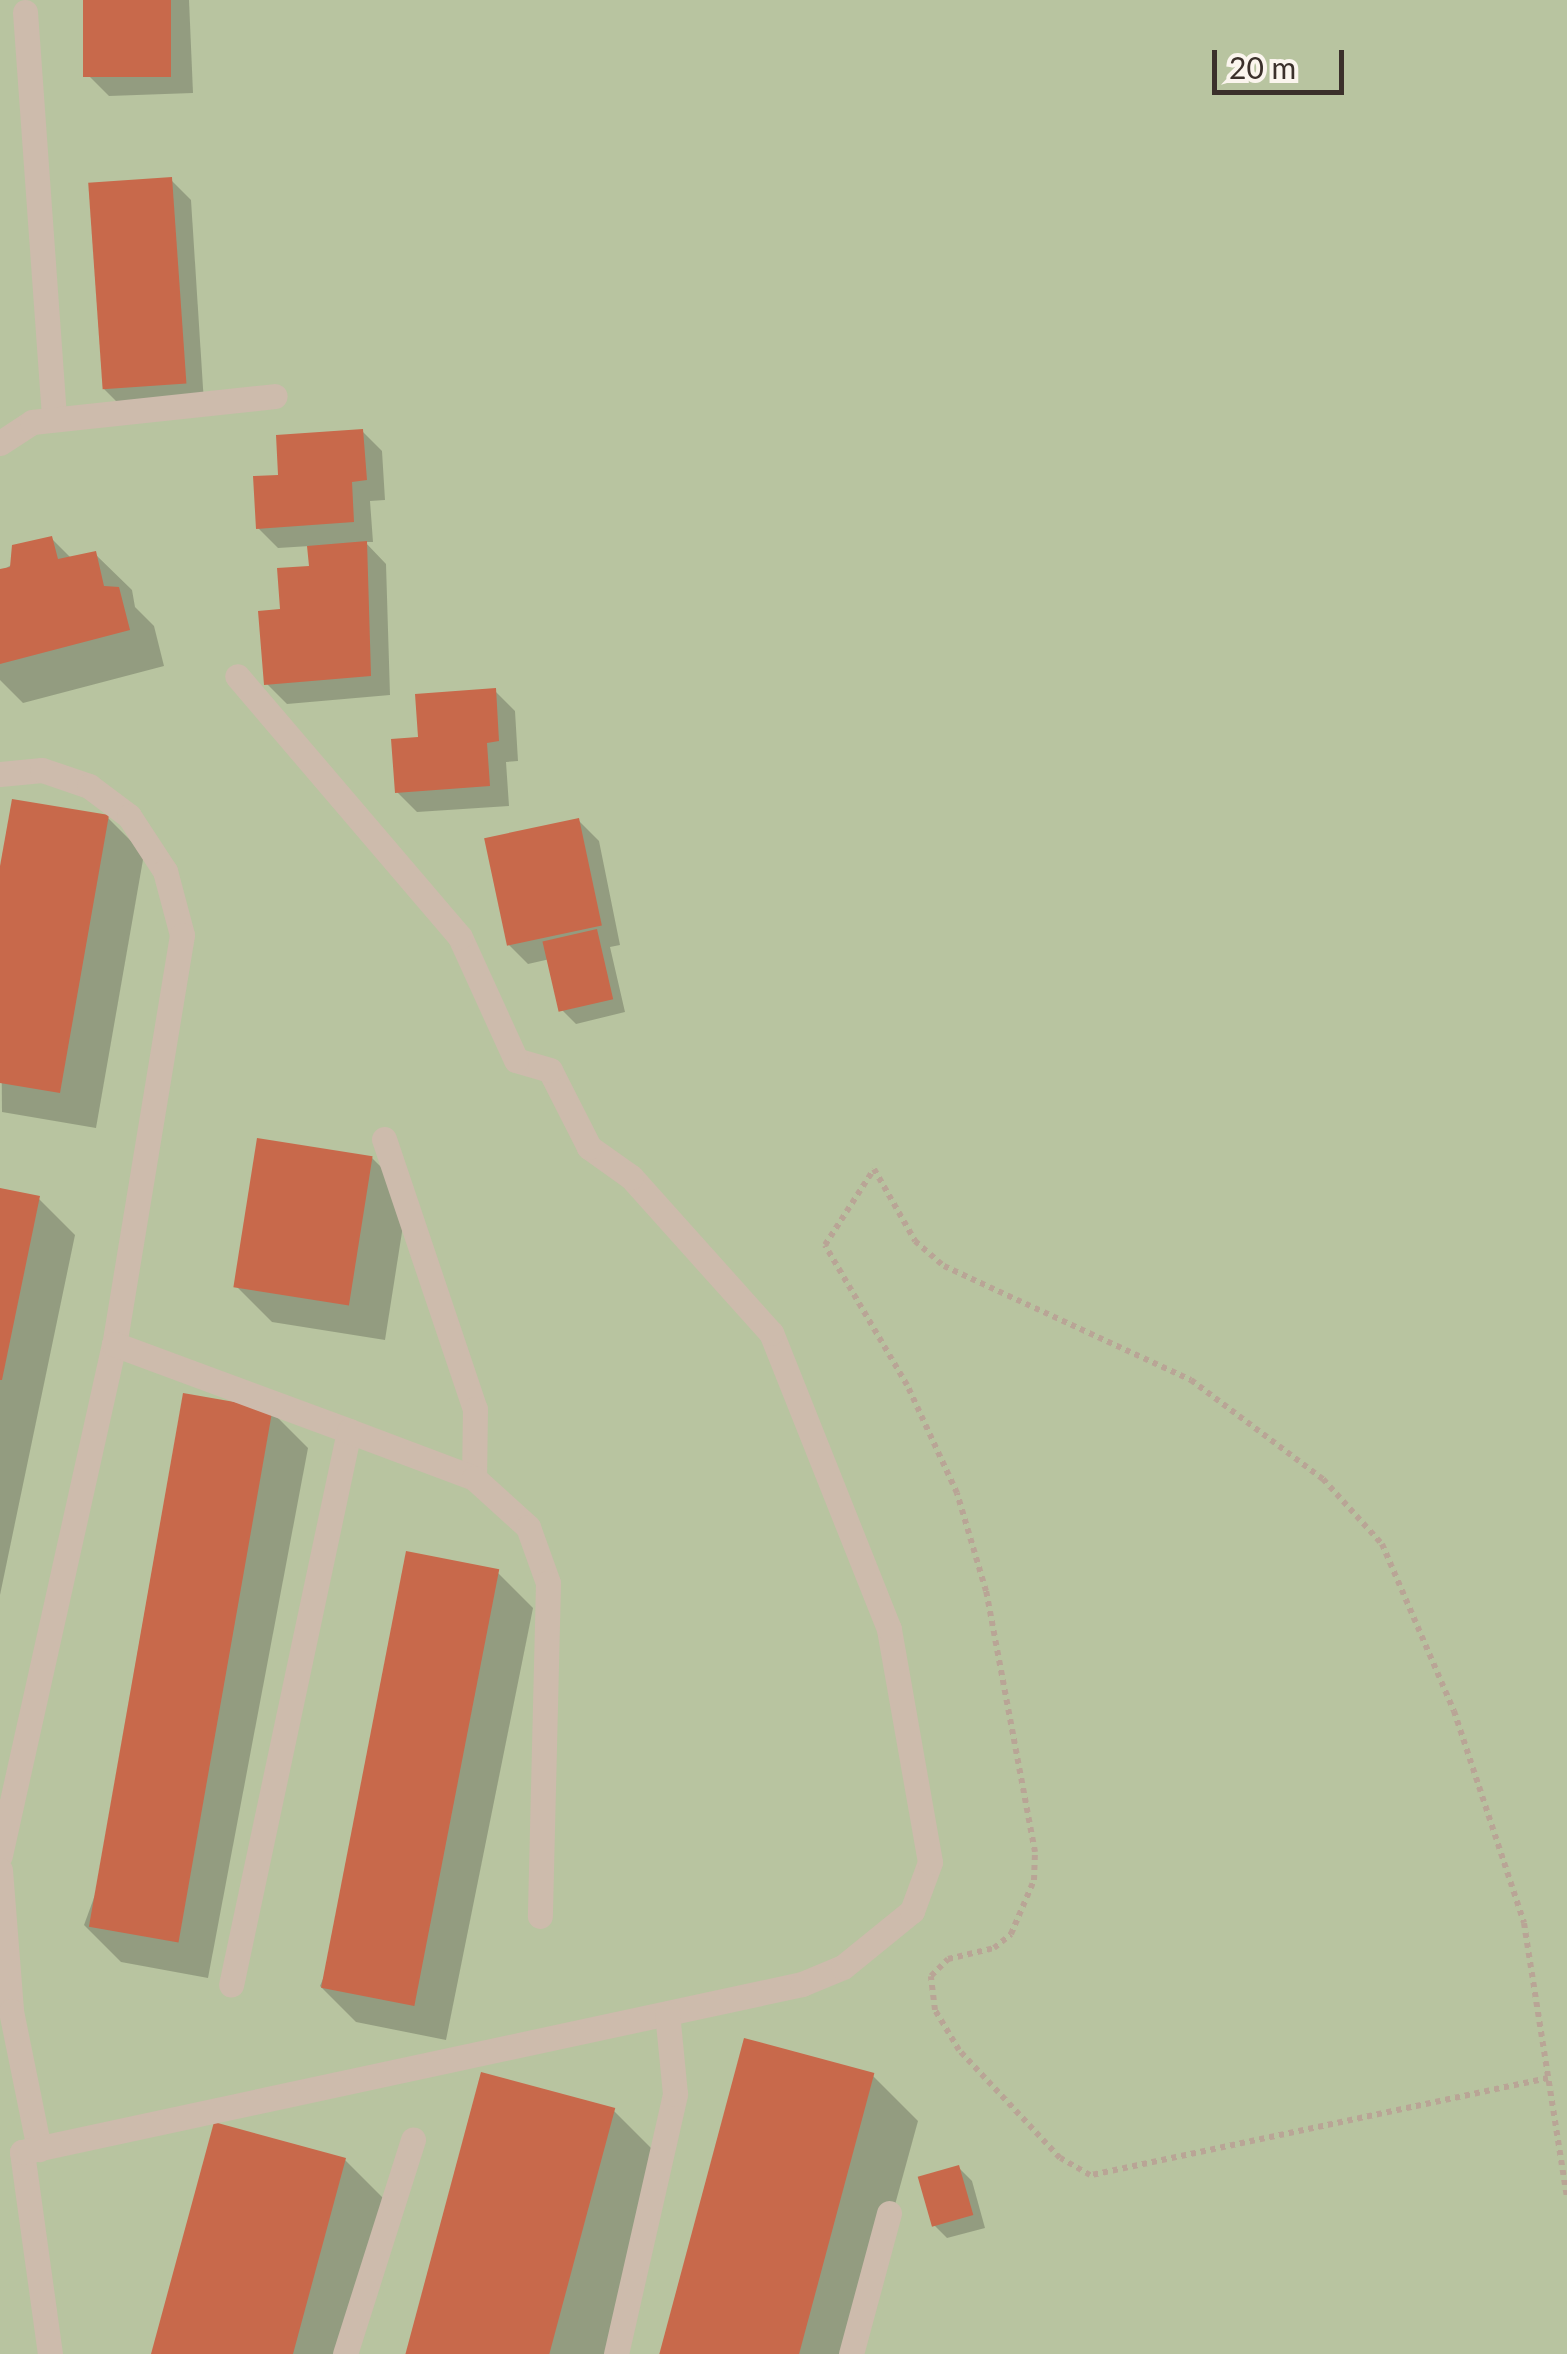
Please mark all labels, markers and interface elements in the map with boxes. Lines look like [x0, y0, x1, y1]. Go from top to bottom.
scale bar [1217, 30, 1350, 92]
text: 20 m [1229, 49, 1296, 85]

